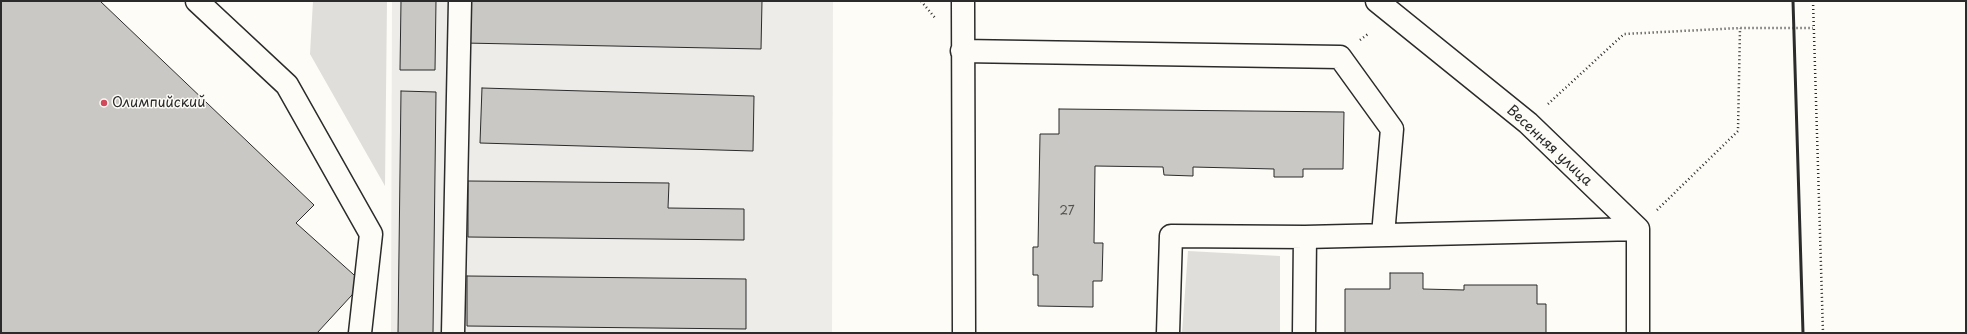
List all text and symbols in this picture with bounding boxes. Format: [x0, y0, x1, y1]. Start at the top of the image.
place label: Олимпийский [112, 95, 206, 111]
marker: Олимпийский [99, 98, 109, 108]
street label: Весенняя улица [1503, 102, 1595, 190]
house number: 27 [1060, 205, 1074, 219]

